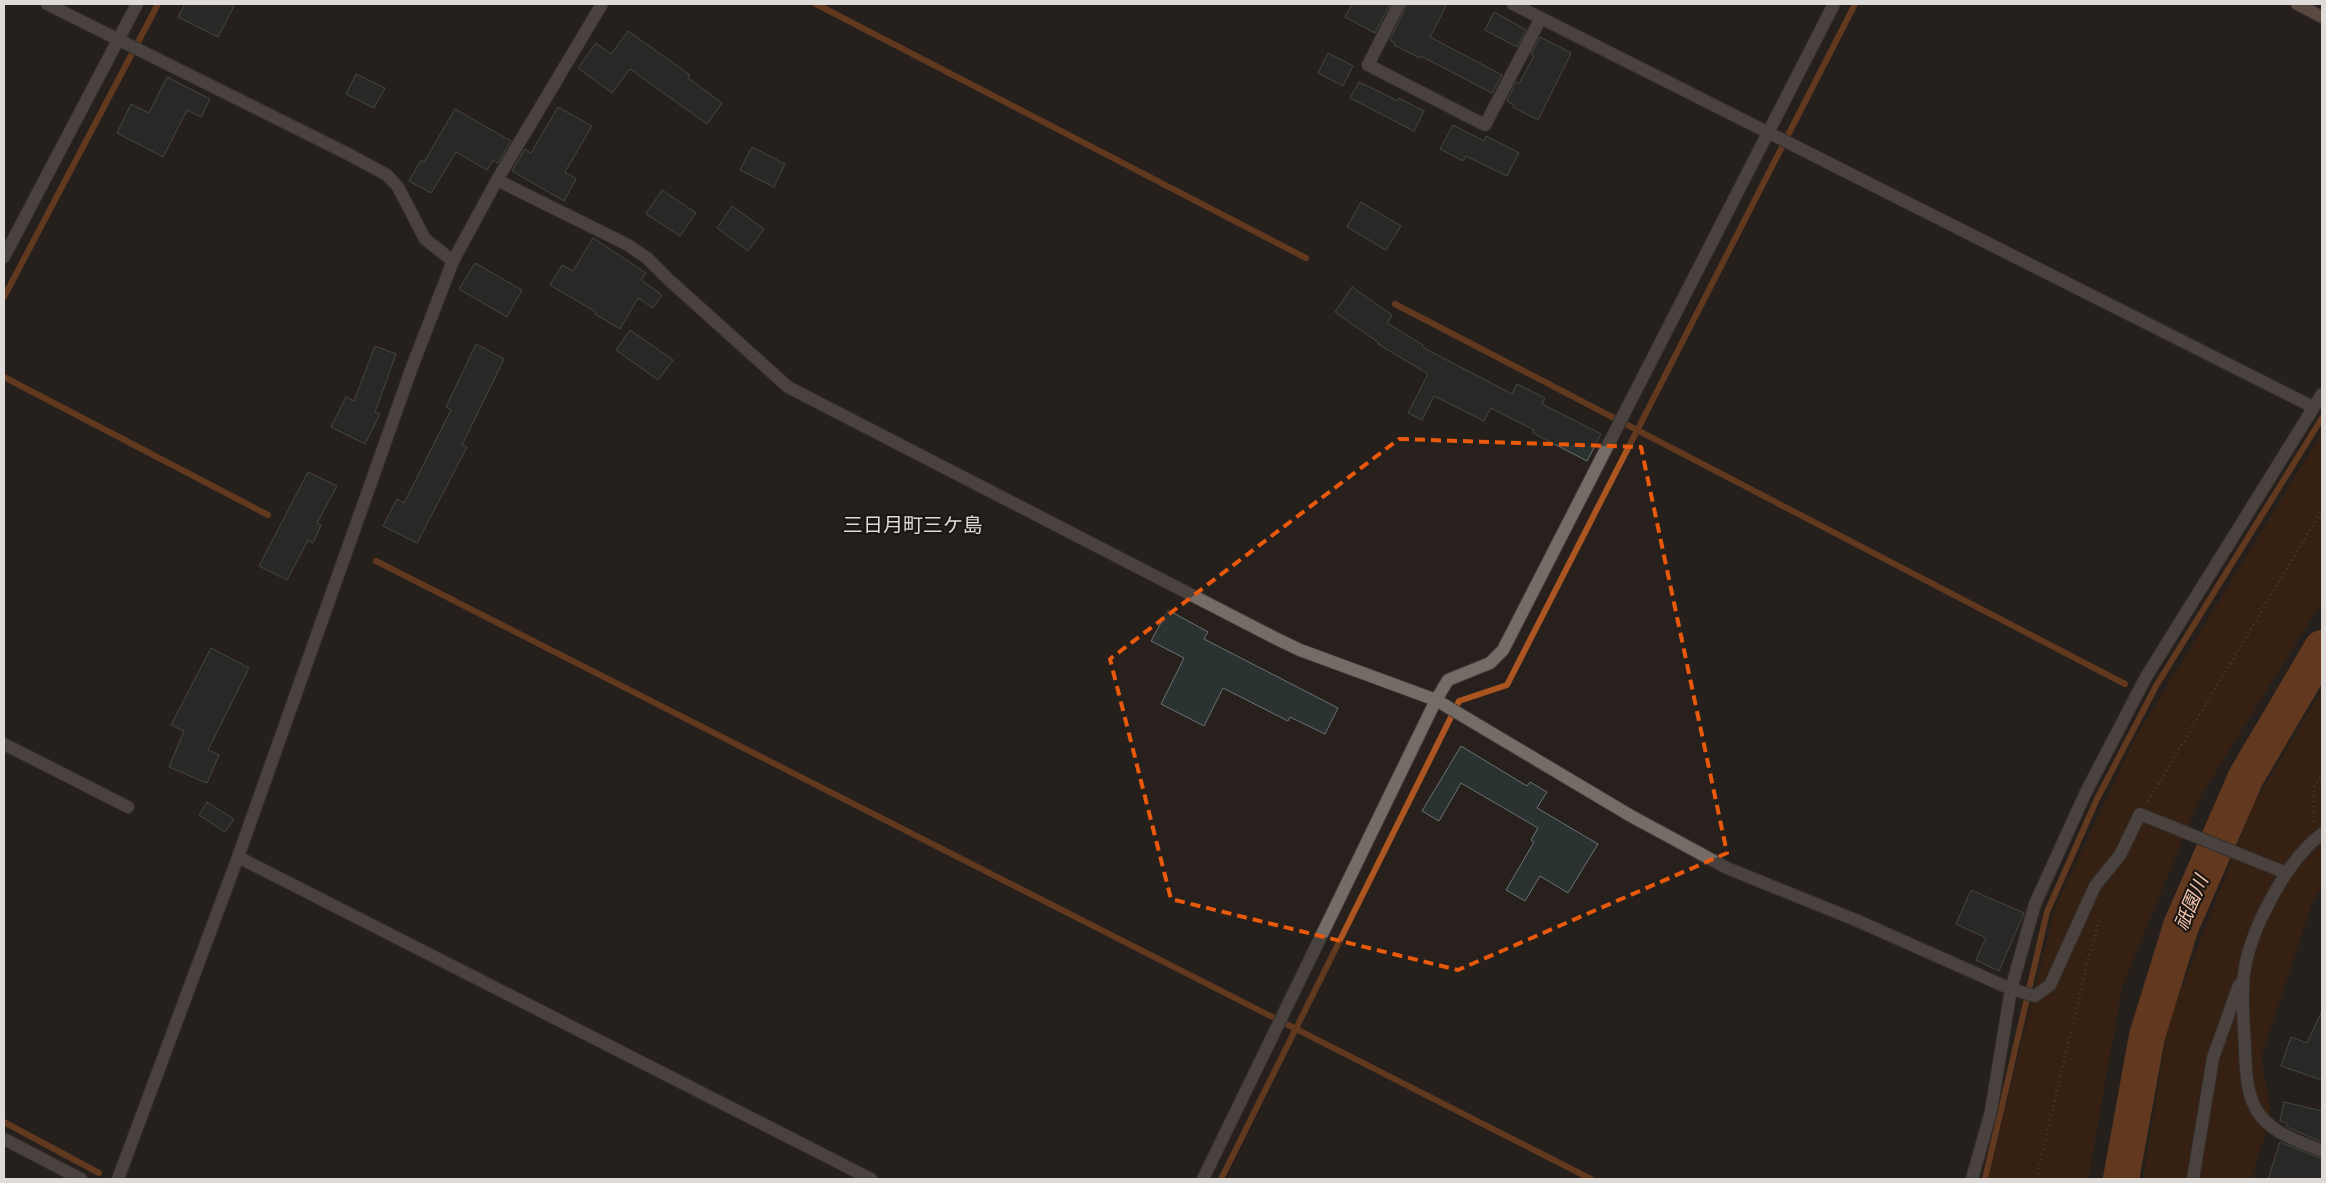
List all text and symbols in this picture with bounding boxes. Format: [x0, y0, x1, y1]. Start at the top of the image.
district label: 三日月町三ケ島 [843, 515, 983, 536]
water label: 祇園川 [2171, 871, 2213, 933]

